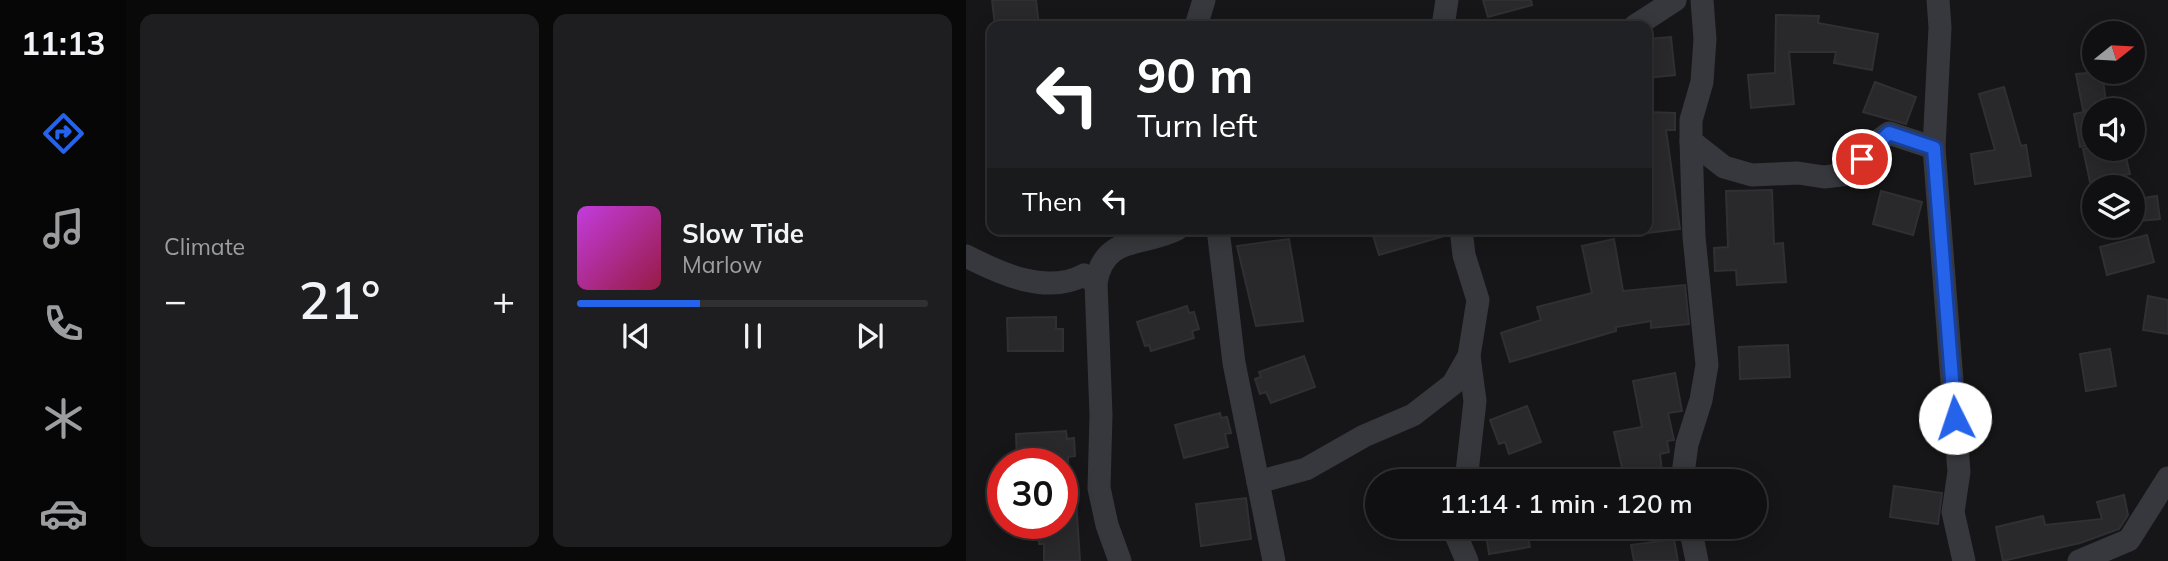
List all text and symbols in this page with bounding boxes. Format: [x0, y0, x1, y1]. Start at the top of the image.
north arrow [2082, 21, 2146, 84]
map controls [2082, 21, 2145, 238]
text: 11:13 [21, 23, 105, 63]
text: 90 m [1137, 44, 1253, 105]
icon: left [1022, 49, 1113, 140]
button: sound [2082, 98, 2145, 161]
text: Turn left [1137, 105, 1257, 145]
icon: directions [39, 109, 88, 158]
pin [1832, 129, 1892, 189]
icon: arrive [1843, 140, 1881, 178]
button: layers [2082, 175, 2145, 238]
icon: left [1096, 182, 1134, 220]
text: Then [1022, 185, 1082, 218]
icon: music [39, 204, 88, 253]
text: Slow Tide [682, 217, 804, 250]
text: Climate [164, 232, 245, 261]
text: Marlow [682, 250, 762, 279]
text: 21° [299, 267, 380, 332]
text: − [164, 276, 187, 324]
text: + [492, 276, 515, 324]
icon: phone [39, 299, 88, 348]
icon: previous [617, 317, 655, 355]
icon: pause [734, 317, 772, 355]
icon: next [851, 317, 889, 355]
position arrow [1918, 381, 1992, 455]
icon: climate [39, 394, 88, 443]
speed limit sign: 30 [987, 448, 1078, 539]
text: 11:14 · 1 min · 120 m [1439, 487, 1693, 520]
icon: car [39, 489, 88, 538]

